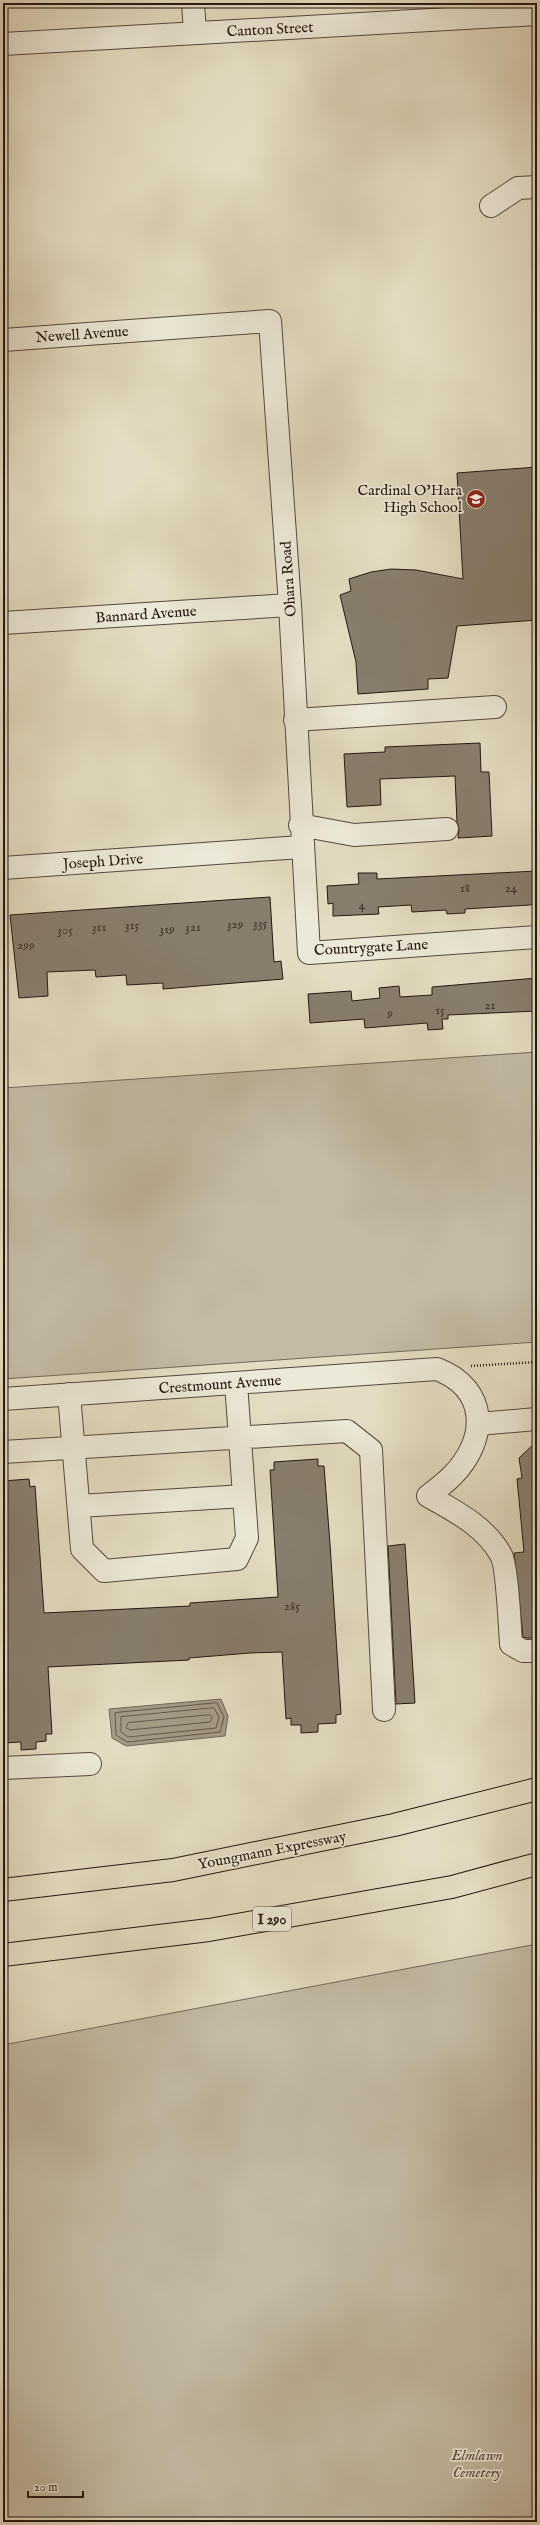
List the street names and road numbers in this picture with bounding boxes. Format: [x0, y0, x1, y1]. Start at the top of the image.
street label: Canton Street [226, 18, 314, 41]
street label: Newell Avenue [35, 322, 129, 347]
street label: Ohara Road [276, 539, 301, 618]
street label: Bannard Avenue [95, 601, 197, 628]
street label: Joseph Drive [60, 849, 144, 874]
street label: Countrygate Lane [314, 935, 429, 960]
street label: Crestmount Avenue [158, 1371, 282, 1398]
street label: Youngmann Expressway [196, 1827, 349, 1874]
road number: I 290 [253, 1907, 291, 1931]

